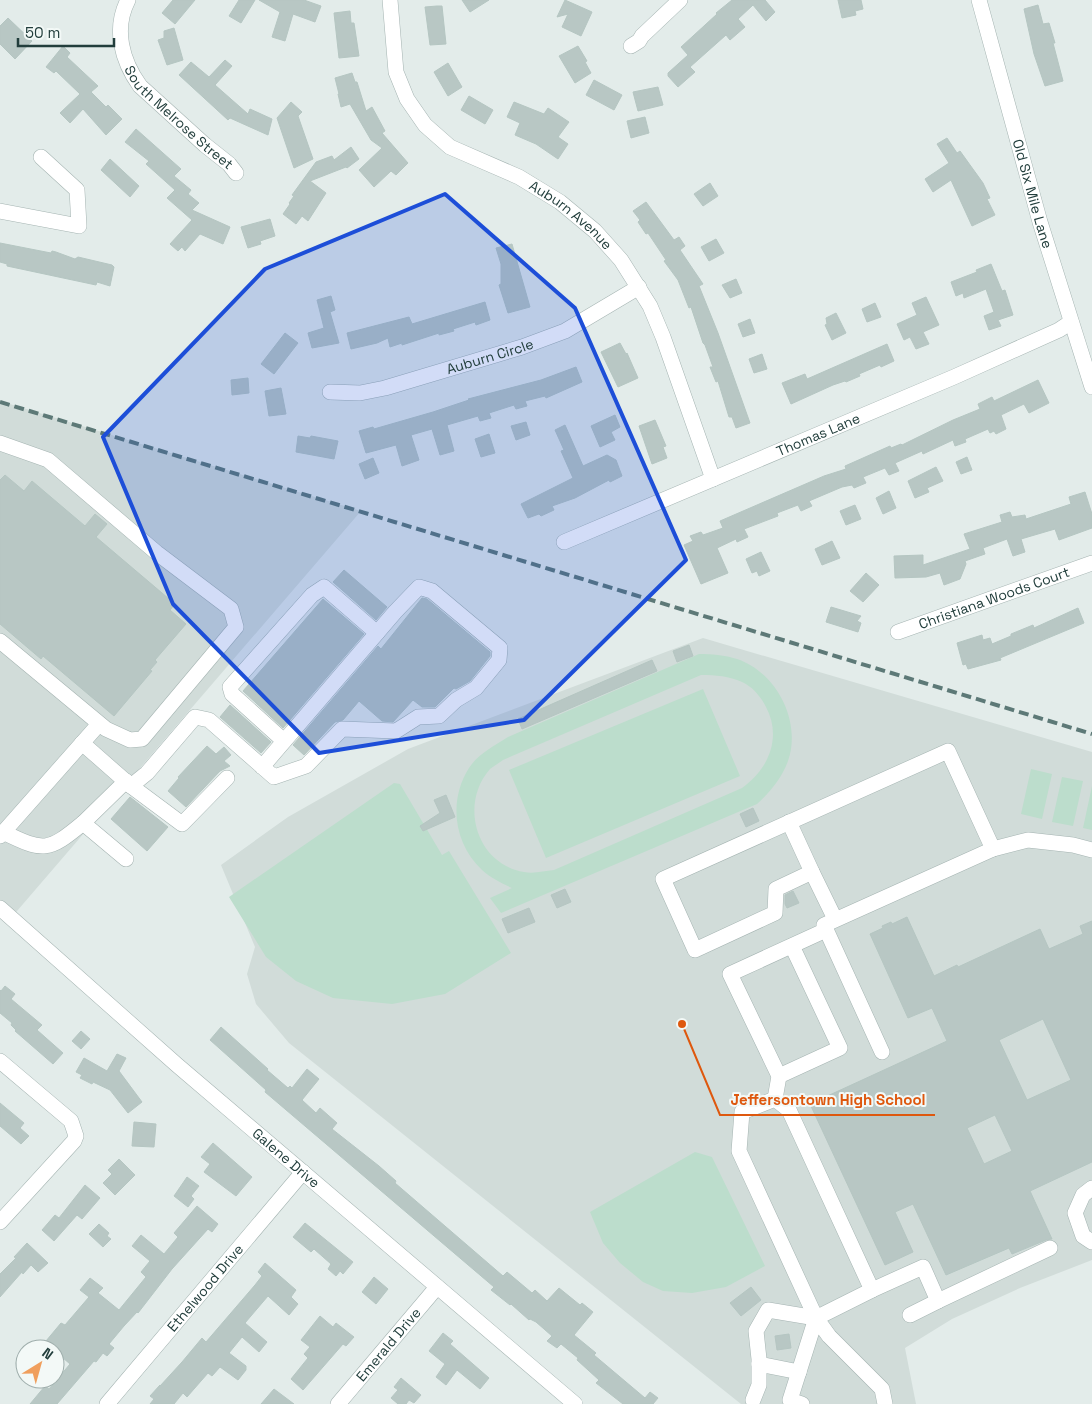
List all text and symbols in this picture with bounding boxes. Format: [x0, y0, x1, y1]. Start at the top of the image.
scale bar [18, 15, 114, 47]
text: 50 m [25, 23, 60, 42]
street label: South Melrose Street [121, 63, 237, 173]
street label: Old Six Mile Lane [1009, 137, 1057, 251]
street label: Auburn Avenue [526, 176, 616, 253]
street label: Auburn Circle [444, 335, 536, 378]
street label: Thomas Lane [774, 409, 863, 460]
street label: Christiana Woods Court [916, 563, 1072, 633]
callout: Jeffersontown High School [720, 1085, 935, 1115]
text: Jeffersontown High School [730, 1090, 926, 1109]
street label: Galene Drive [249, 1124, 324, 1192]
street label: Ethelwood Drive [163, 1240, 247, 1335]
street label: Emerald Drive [352, 1304, 425, 1385]
north arrow [15, 1339, 65, 1389]
text: N [39, 1344, 57, 1364]

